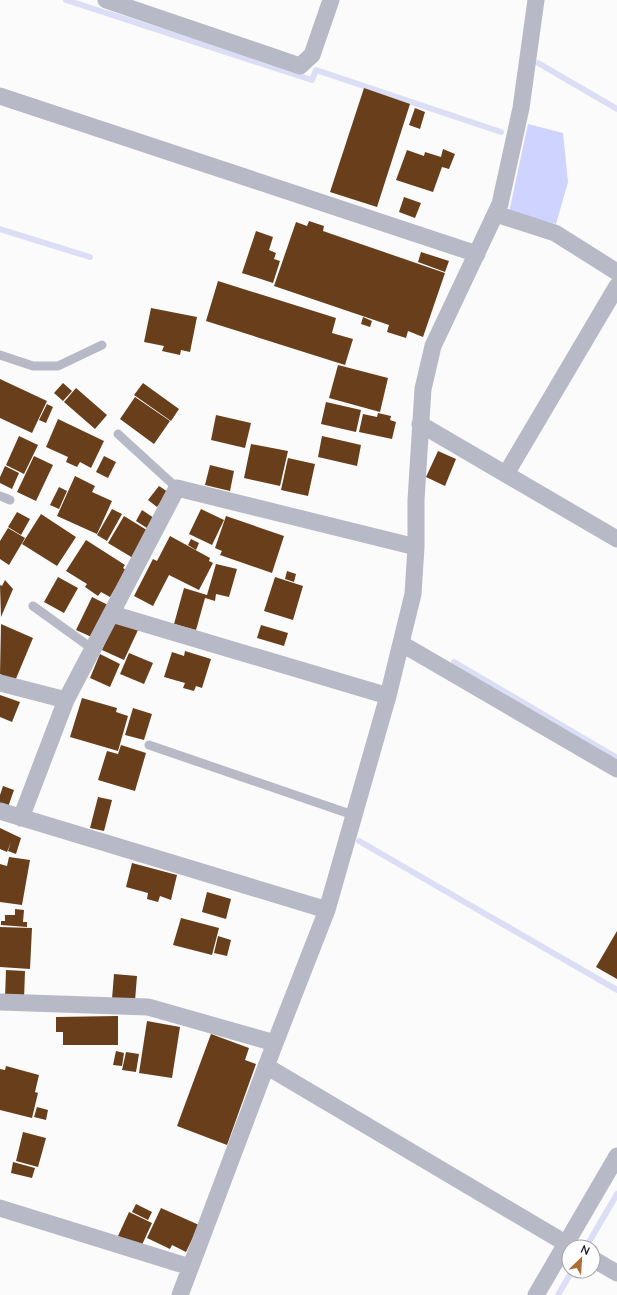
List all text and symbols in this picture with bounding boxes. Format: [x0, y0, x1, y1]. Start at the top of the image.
north arrow [561, 1239, 601, 1279]
text: N [579, 1242, 592, 1257]

